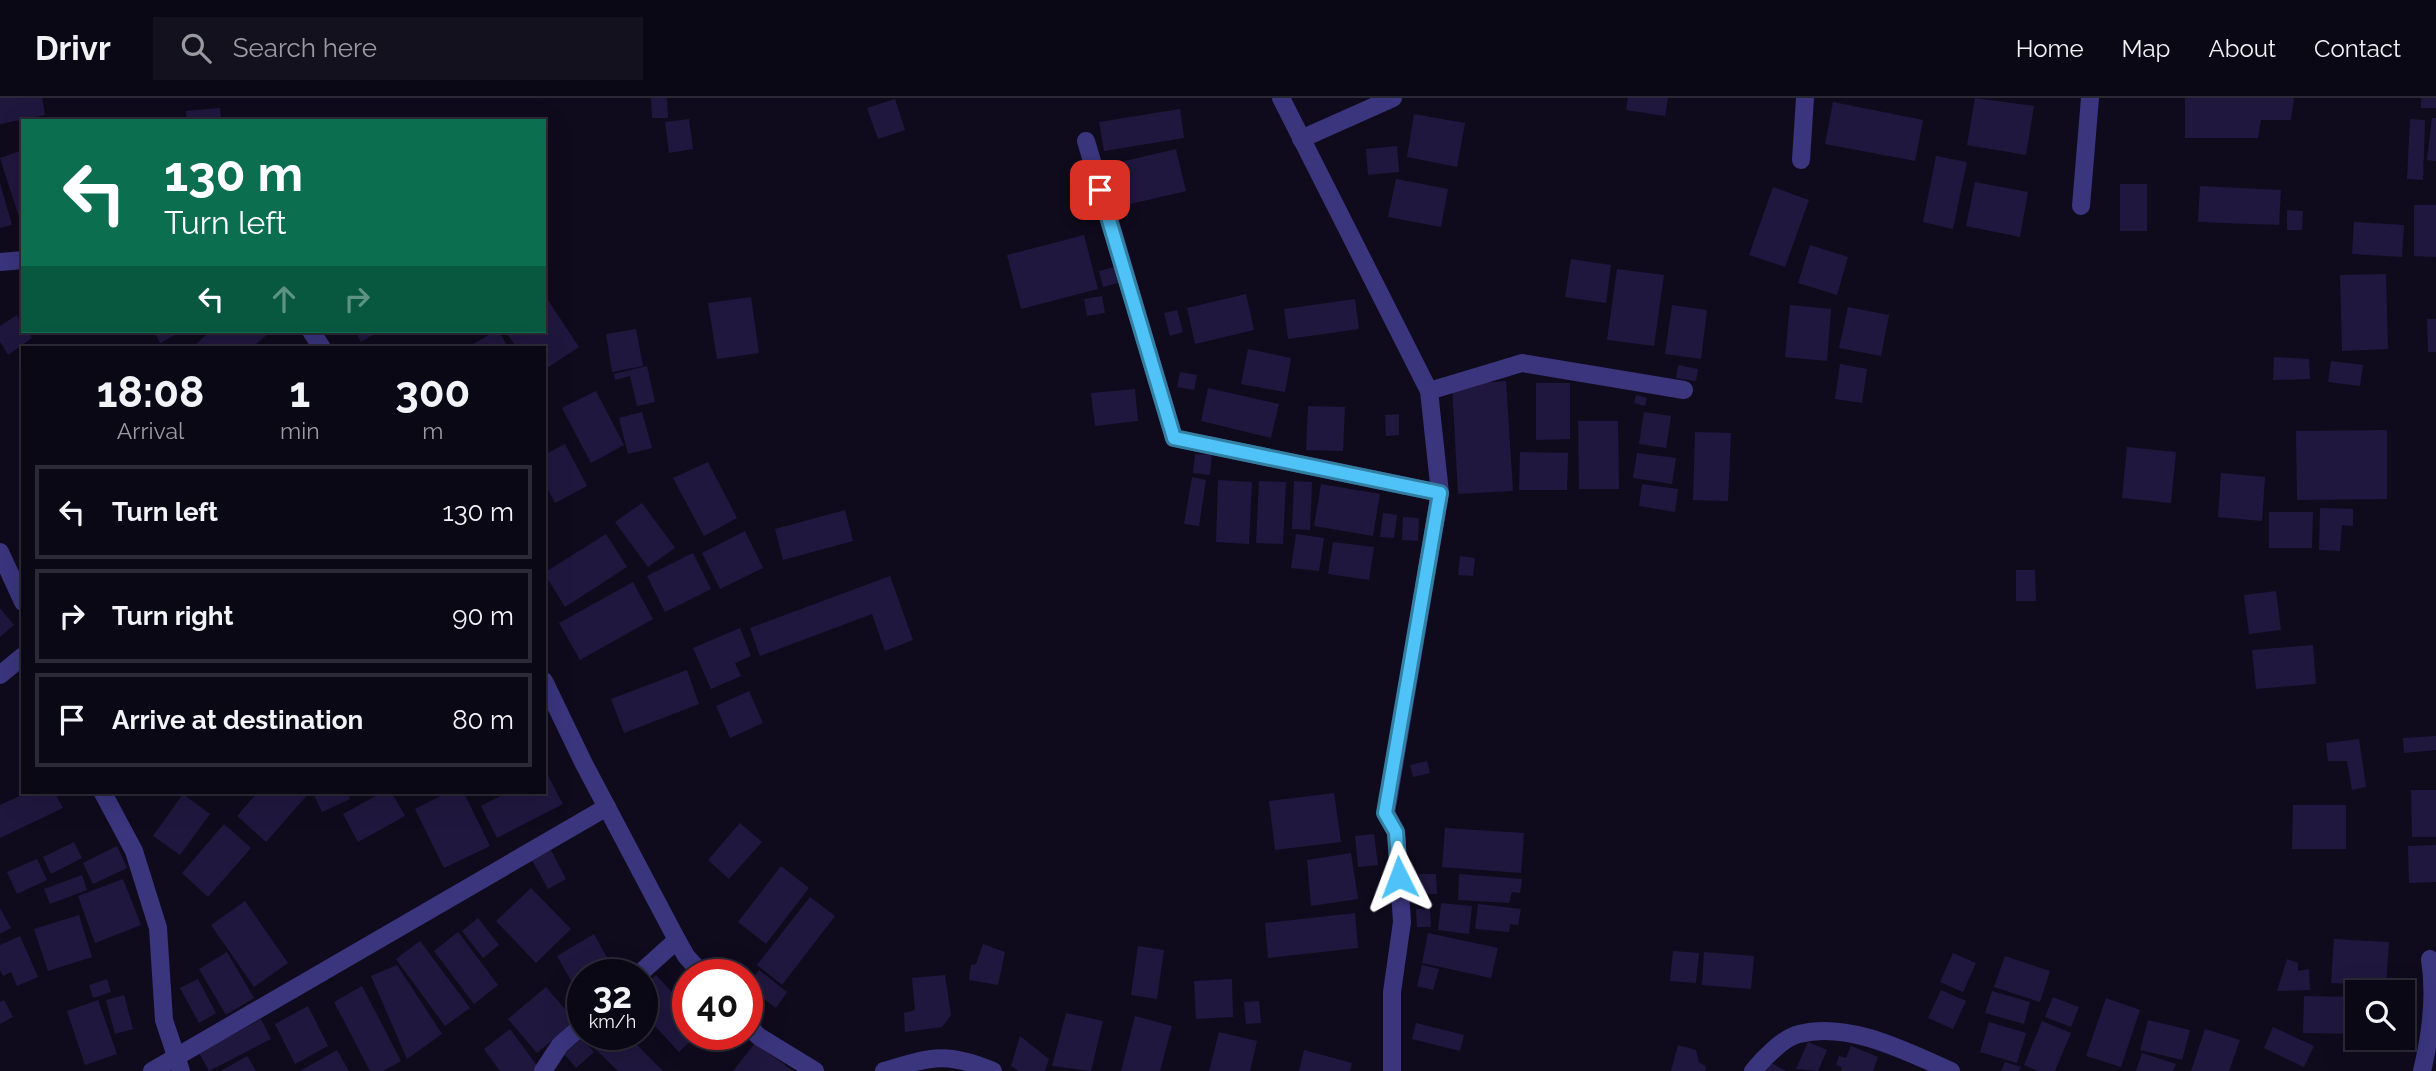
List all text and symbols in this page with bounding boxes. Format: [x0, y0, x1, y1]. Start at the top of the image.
search box [153, 17, 643, 80]
text: Drivr [35, 29, 111, 68]
icon: search [177, 29, 215, 67]
text: Search here [233, 33, 377, 63]
text: Home [2016, 34, 2084, 63]
text: Map [2122, 34, 2170, 63]
text: About [2208, 34, 2276, 63]
text: Contact [2314, 34, 2401, 63]
text: 130 m [164, 145, 303, 202]
icon: left [49, 147, 140, 238]
pin [1070, 160, 1130, 220]
icon: arrive [1081, 171, 1119, 209]
text: Turn left [164, 204, 286, 241]
icon: left [192, 280, 230, 318]
icon: ahead [265, 280, 303, 318]
icon: right [338, 280, 376, 318]
text: 18:08 [97, 368, 204, 417]
text: 1 [289, 368, 310, 417]
text: 300 [395, 368, 470, 417]
text: Arrival [117, 417, 184, 444]
text: min [280, 417, 320, 444]
text: m [422, 417, 443, 444]
icon: left [53, 493, 91, 531]
text: Turn left [112, 497, 218, 527]
text: 130 m [443, 497, 514, 527]
icon: right [53, 597, 91, 635]
text: Turn right [112, 601, 233, 631]
text: 90 m [452, 601, 514, 631]
icon: arrive [53, 701, 91, 739]
text: Arrive at destination [112, 705, 363, 735]
text: 80 m [452, 705, 514, 735]
position arrow [1362, 840, 1436, 914]
speed limit sign: 40 [672, 959, 763, 1050]
text: 32 [593, 975, 632, 1016]
map controls [2345, 980, 2415, 1050]
button: search [2345, 980, 2415, 1050]
text: km/h [589, 1011, 636, 1032]

